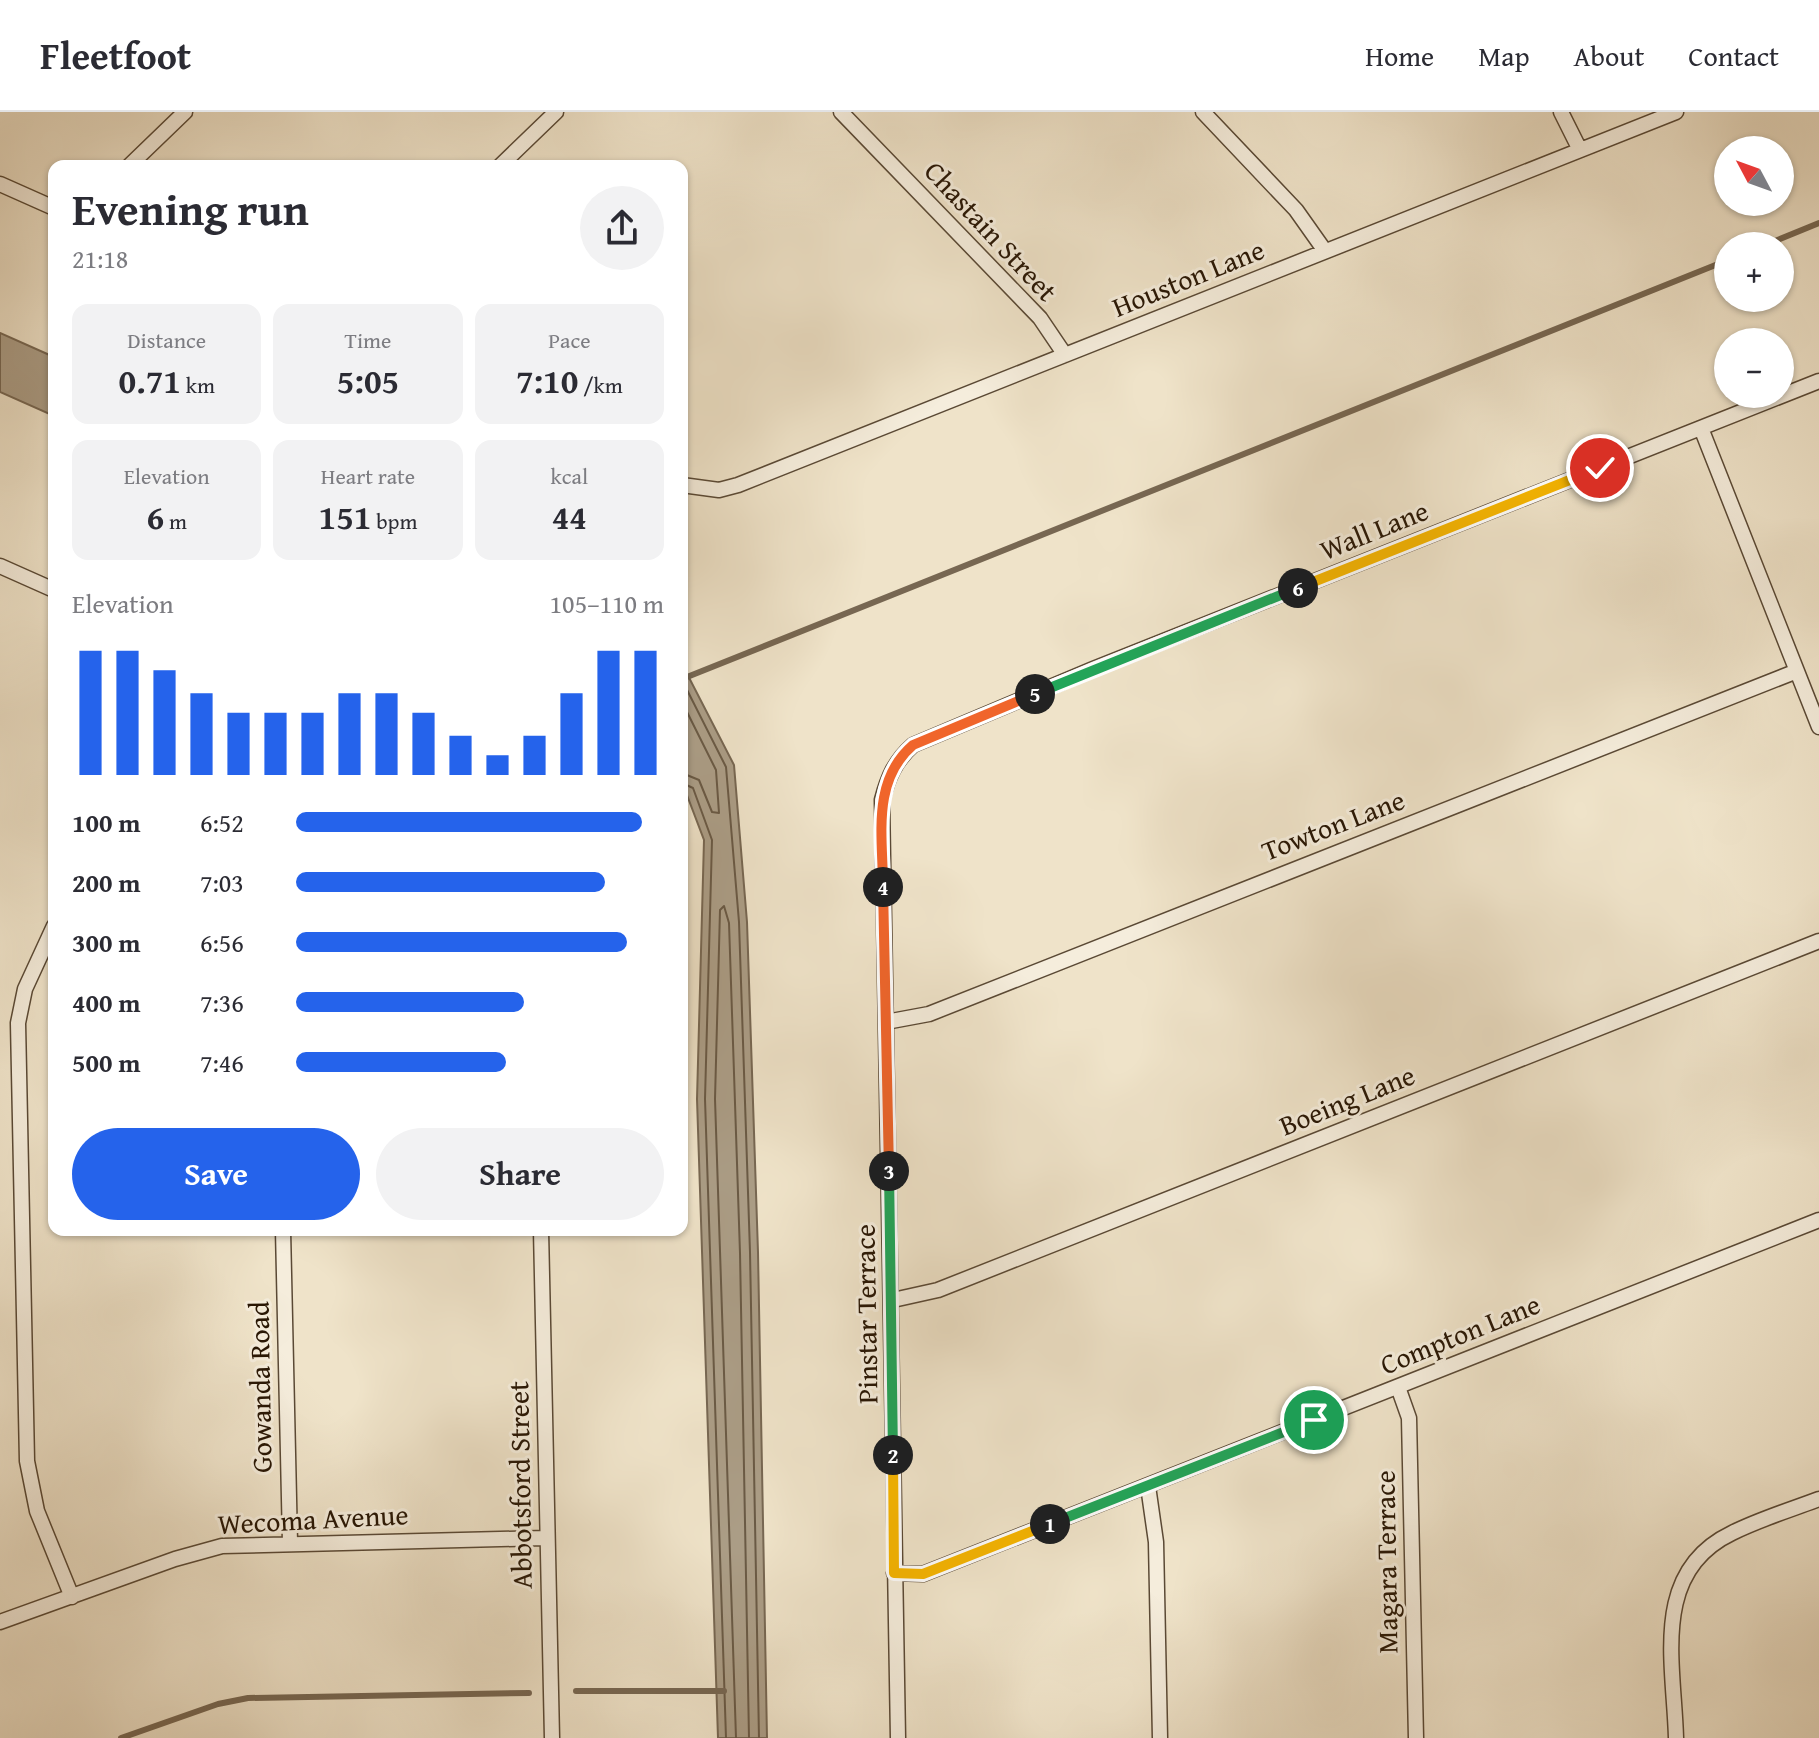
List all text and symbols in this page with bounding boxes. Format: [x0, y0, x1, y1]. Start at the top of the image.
text: Fleetfoot [40, 27, 191, 83]
text: Home [1365, 35, 1434, 76]
text: Map [1478, 35, 1530, 76]
text: About [1574, 35, 1644, 76]
text: Contact [1688, 35, 1779, 76]
north arrow [1714, 136, 1794, 216]
map controls [1714, 136, 1794, 408]
street label: Chastain Street [915, 151, 1067, 310]
text: Evening run [72, 177, 309, 241]
button: share [580, 186, 664, 270]
street label: Houston Lane [1106, 228, 1270, 327]
button: + [1714, 232, 1794, 312]
text: 21:18 [72, 239, 128, 278]
text: Distance [127, 324, 206, 356]
text: Time [345, 324, 391, 356]
text: Pace [548, 324, 590, 356]
button: − [1714, 328, 1794, 408]
text: 0.71 [118, 356, 181, 405]
text: 5:05 [337, 356, 399, 405]
text: 7:10 [516, 356, 578, 405]
text: km [181, 369, 215, 401]
text: /km [578, 369, 623, 401]
pin [1566, 434, 1634, 502]
icon: check [1578, 446, 1622, 490]
text: Elevation [124, 460, 210, 492]
text: Heart rate [321, 460, 415, 492]
text: kcal [551, 460, 588, 492]
street label: Wall Lane [1313, 489, 1434, 570]
text: 6 [146, 492, 164, 541]
text: 151 [319, 492, 371, 541]
text: 44 [552, 492, 587, 541]
text: m [164, 505, 187, 537]
text: bpm [371, 505, 417, 537]
pin: 6 [1278, 568, 1318, 608]
text: 6 [1292, 572, 1304, 604]
text: Elevation [72, 584, 174, 623]
text: 105–110 m [550, 584, 664, 623]
pin: 5 [1015, 674, 1055, 714]
text: 5 [1029, 678, 1041, 710]
street label: Towton Lane [1255, 778, 1410, 871]
text: 100 m [72, 803, 140, 842]
text: 6:52 [200, 803, 244, 842]
text: 200 m [72, 863, 140, 902]
text: 7:03 [200, 863, 244, 902]
pin: 4 [863, 867, 903, 907]
text: 4 [877, 871, 889, 903]
text: 300 m [72, 923, 140, 962]
text: 6:56 [200, 923, 244, 962]
text: 400 m [72, 983, 140, 1022]
text: 7:36 [200, 983, 244, 1022]
text: 500 m [72, 1043, 140, 1082]
text: 7:46 [200, 1043, 244, 1082]
street label: Boeing Lane [1273, 1054, 1421, 1145]
button: Save [72, 1128, 360, 1220]
button: Share [376, 1128, 664, 1220]
pin: 3 [869, 1151, 909, 1191]
text: 3 [883, 1155, 895, 1187]
street label: Pinstar Terrace [843, 1224, 888, 1404]
street label: Compton Lane [1374, 1283, 1546, 1384]
street label: Gowanda Road [238, 1301, 281, 1473]
street label: Abbotsford Street [497, 1381, 542, 1589]
pin [1280, 1386, 1348, 1454]
icon: arrive [1292, 1398, 1336, 1442]
pin: 2 [873, 1435, 913, 1475]
text: 2 [887, 1439, 899, 1471]
street label: Magara Terrace [1363, 1470, 1408, 1654]
street label: Wecoma Avenue [217, 1493, 409, 1544]
pin: 1 [1030, 1504, 1070, 1544]
text: 1 [1044, 1508, 1056, 1540]

